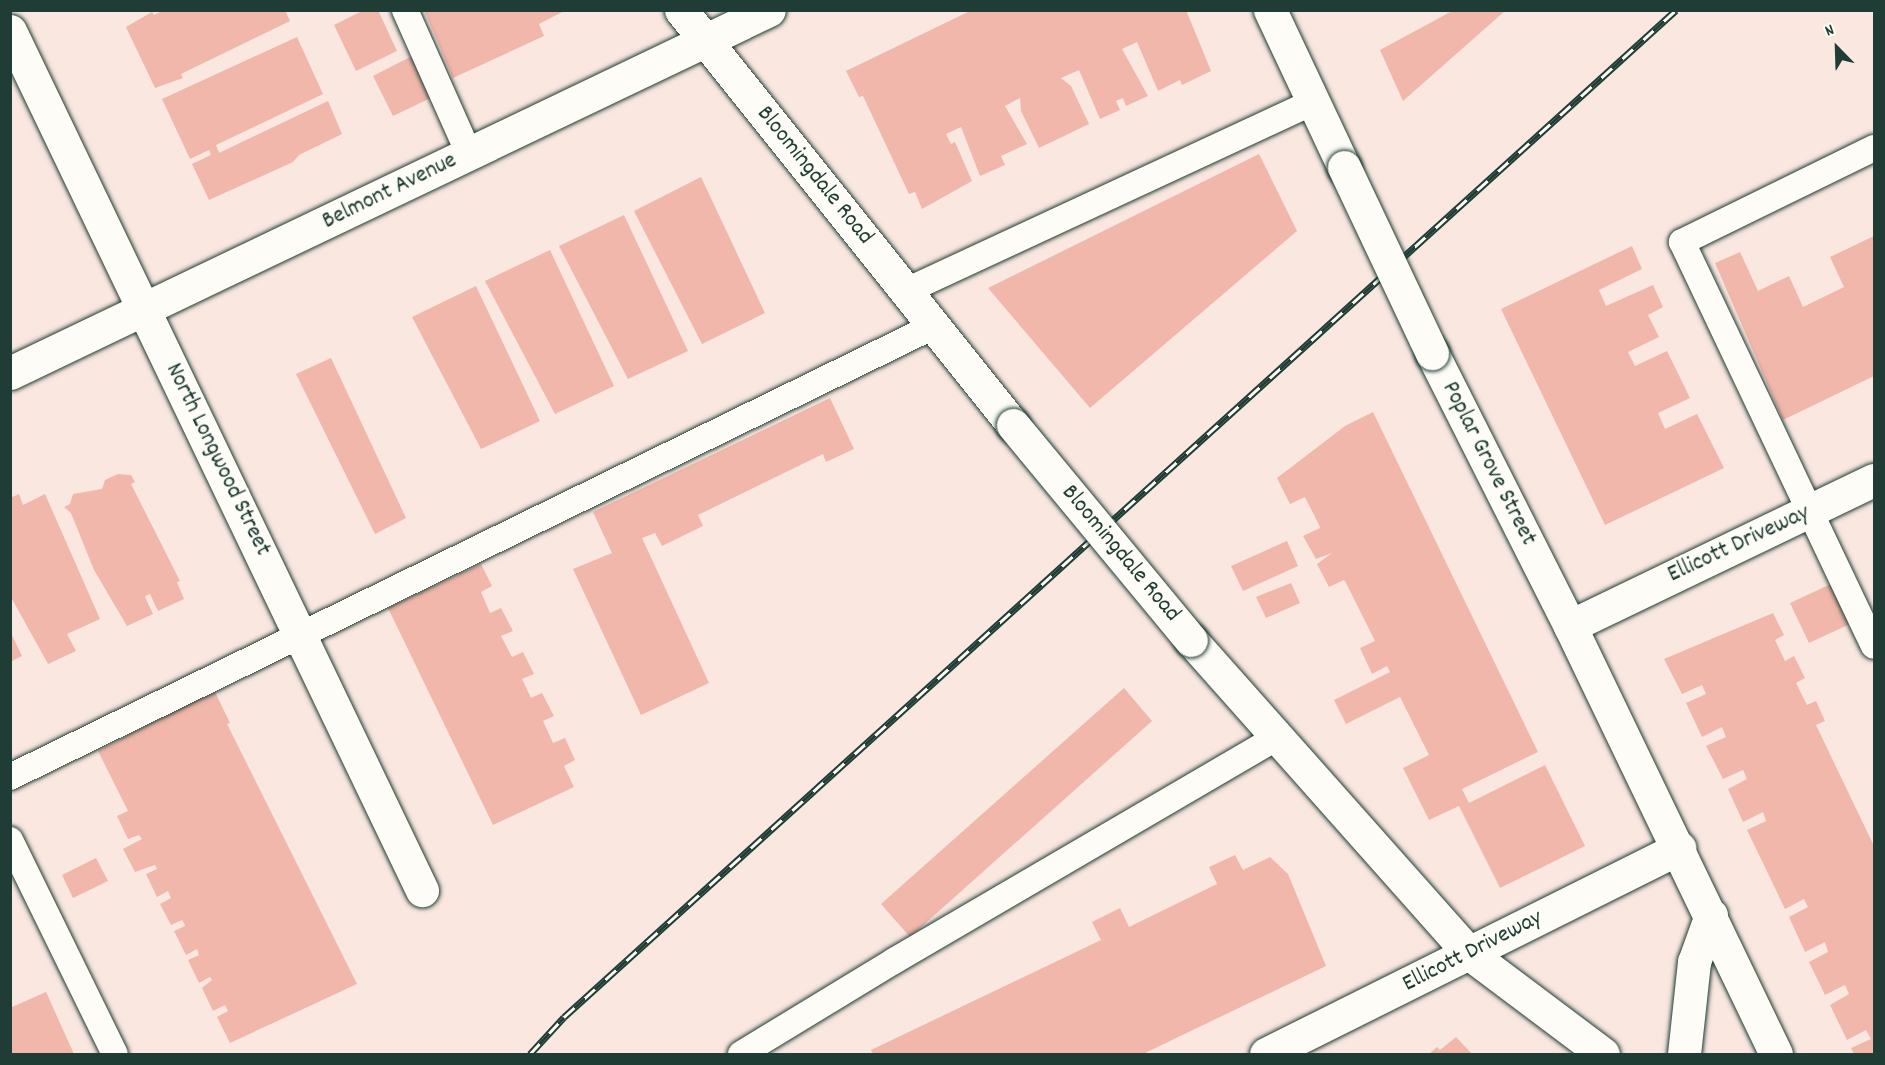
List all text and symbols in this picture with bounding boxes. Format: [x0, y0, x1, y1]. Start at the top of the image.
north arrow [1807, 18, 1867, 78]
text: N [1822, 19, 1838, 43]
street label: Bloomingdale Road [749, 101, 879, 251]
street label: Belmont Avenue [318, 147, 462, 237]
street label: North Longwood Street [158, 359, 276, 561]
street label: Poplar Grove Street [1434, 377, 1542, 551]
street label: Bloomingdale Road [1054, 480, 1186, 628]
street label: Ellicott Driveway [1664, 500, 1814, 590]
street label: Ellicott Driveway [1398, 904, 1548, 1000]

